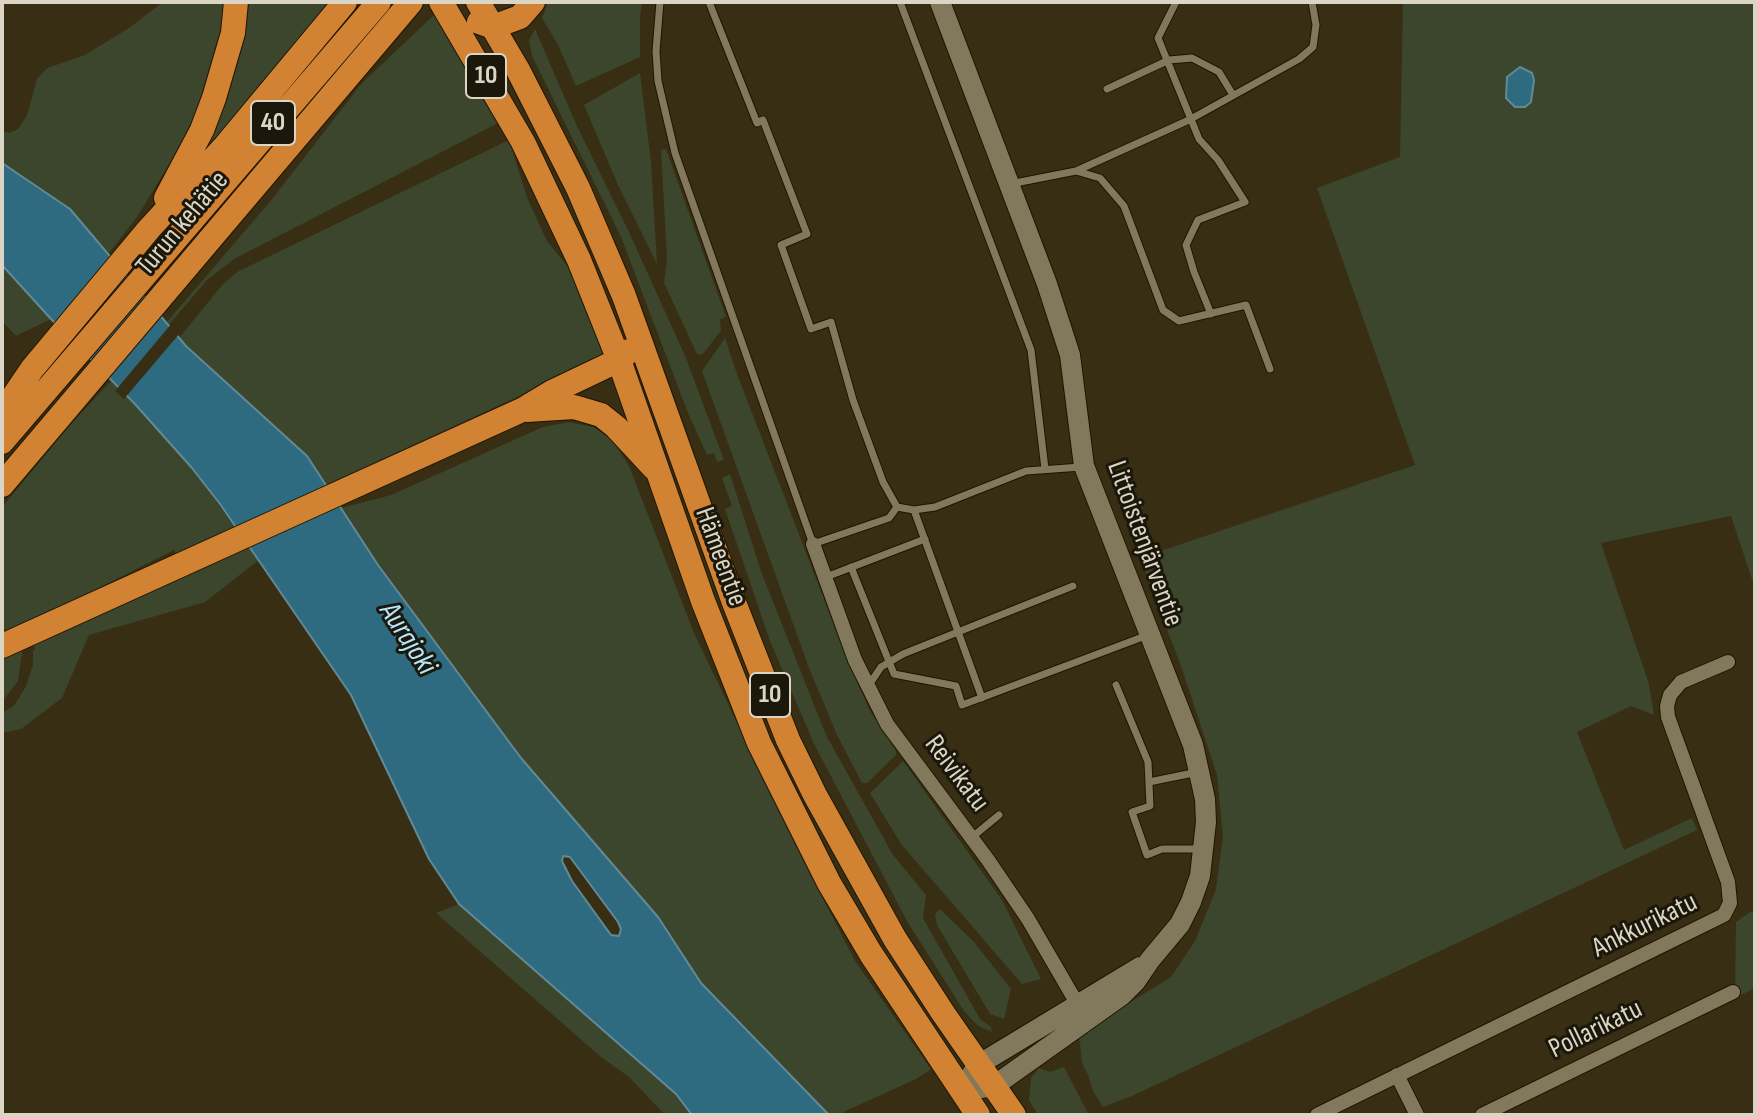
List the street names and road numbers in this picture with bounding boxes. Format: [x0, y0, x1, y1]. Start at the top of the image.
road number: 10 [466, 54, 506, 98]
road number: 40 [251, 101, 295, 145]
street label: Turun kehätie [129, 165, 237, 283]
street label: Littoistenjärventie [1098, 457, 1190, 631]
street label: Hämeentie [687, 503, 753, 611]
road number: 10 [750, 673, 790, 717]
street label: Reivikatu [916, 729, 996, 819]
street label: Ankkurikatu [1587, 886, 1703, 966]
street label: Pollarikatu [1544, 993, 1648, 1067]

